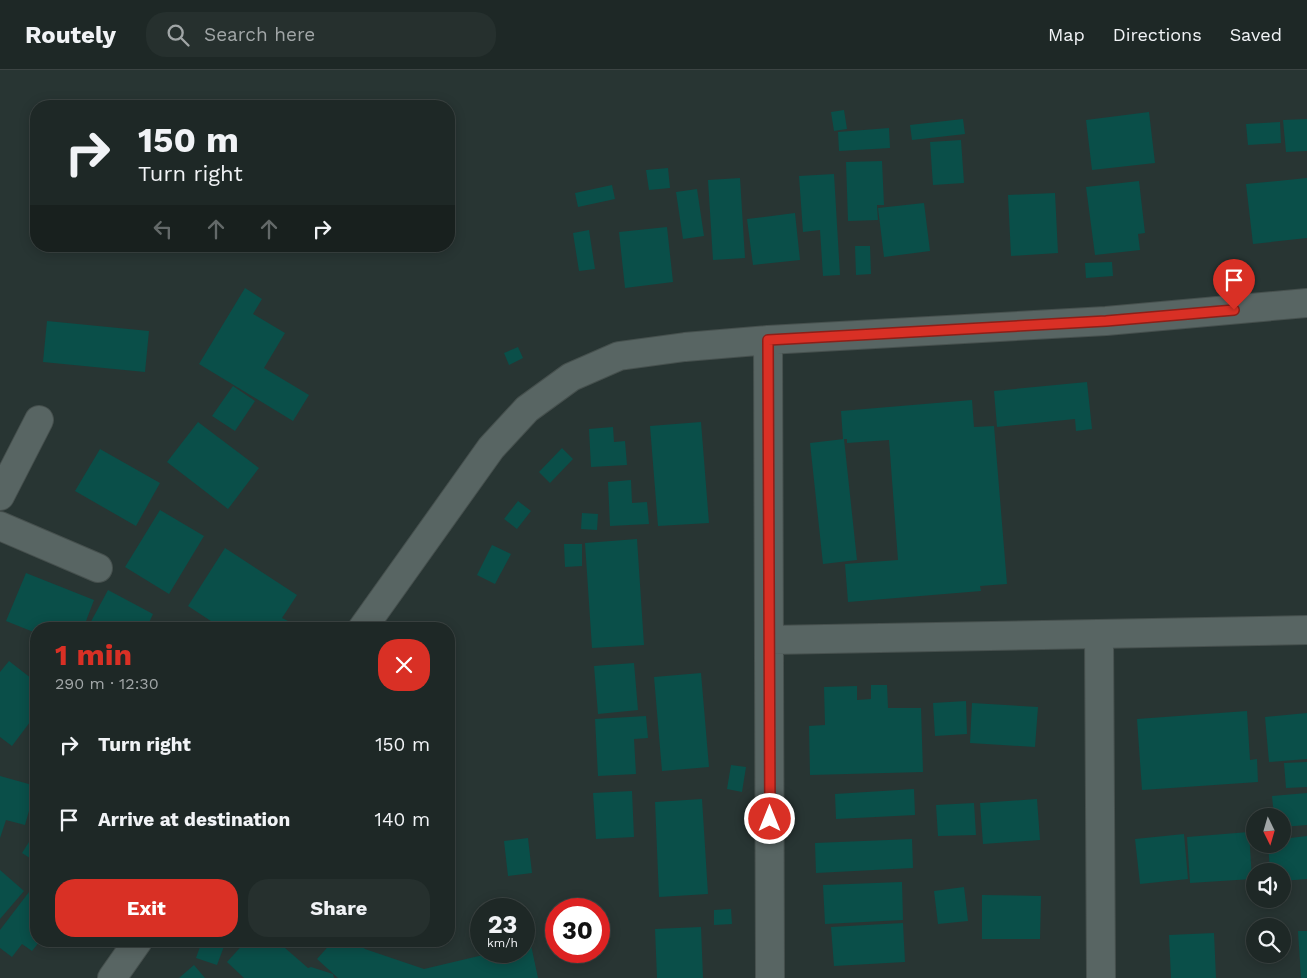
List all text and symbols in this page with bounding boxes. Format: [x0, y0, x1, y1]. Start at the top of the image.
search box [146, 12, 496, 57]
text: Routely [25, 21, 116, 49]
icon: search [164, 21, 192, 49]
text: Search here [204, 23, 315, 46]
text: Map [1048, 24, 1085, 45]
text: Directions [1113, 24, 1202, 45]
text: Saved [1230, 24, 1282, 45]
text: 150 m [138, 119, 239, 161]
icon: right [55, 120, 120, 185]
text: Turn right [138, 161, 243, 186]
icon: left [149, 215, 177, 243]
icon: ahead [202, 215, 230, 243]
icon: ahead [255, 215, 283, 243]
icon: right [308, 215, 336, 243]
pin [1213, 259, 1255, 310]
icon: arrive [1220, 266, 1248, 294]
text: 1 min [55, 637, 132, 672]
button: close [378, 639, 430, 691]
text: 290 m · 12:30 [55, 674, 159, 693]
icon: right [55, 731, 83, 759]
text: Turn right [98, 733, 191, 756]
text: 150 m [375, 733, 430, 756]
position arrow [743, 792, 795, 844]
icon: arrive [55, 806, 83, 834]
text: Arrive at destination [98, 808, 290, 831]
text: 140 m [375, 808, 430, 831]
north arrow [1246, 808, 1291, 852]
map controls [1246, 808, 1291, 963]
button: sound [1246, 863, 1291, 908]
button: Exit [55, 879, 238, 937]
button: Share [248, 879, 430, 937]
speed limit sign: 30 [545, 898, 610, 963]
text: 23 [488, 910, 517, 939]
button: search [1246, 918, 1291, 963]
text: km/h [487, 936, 518, 950]

